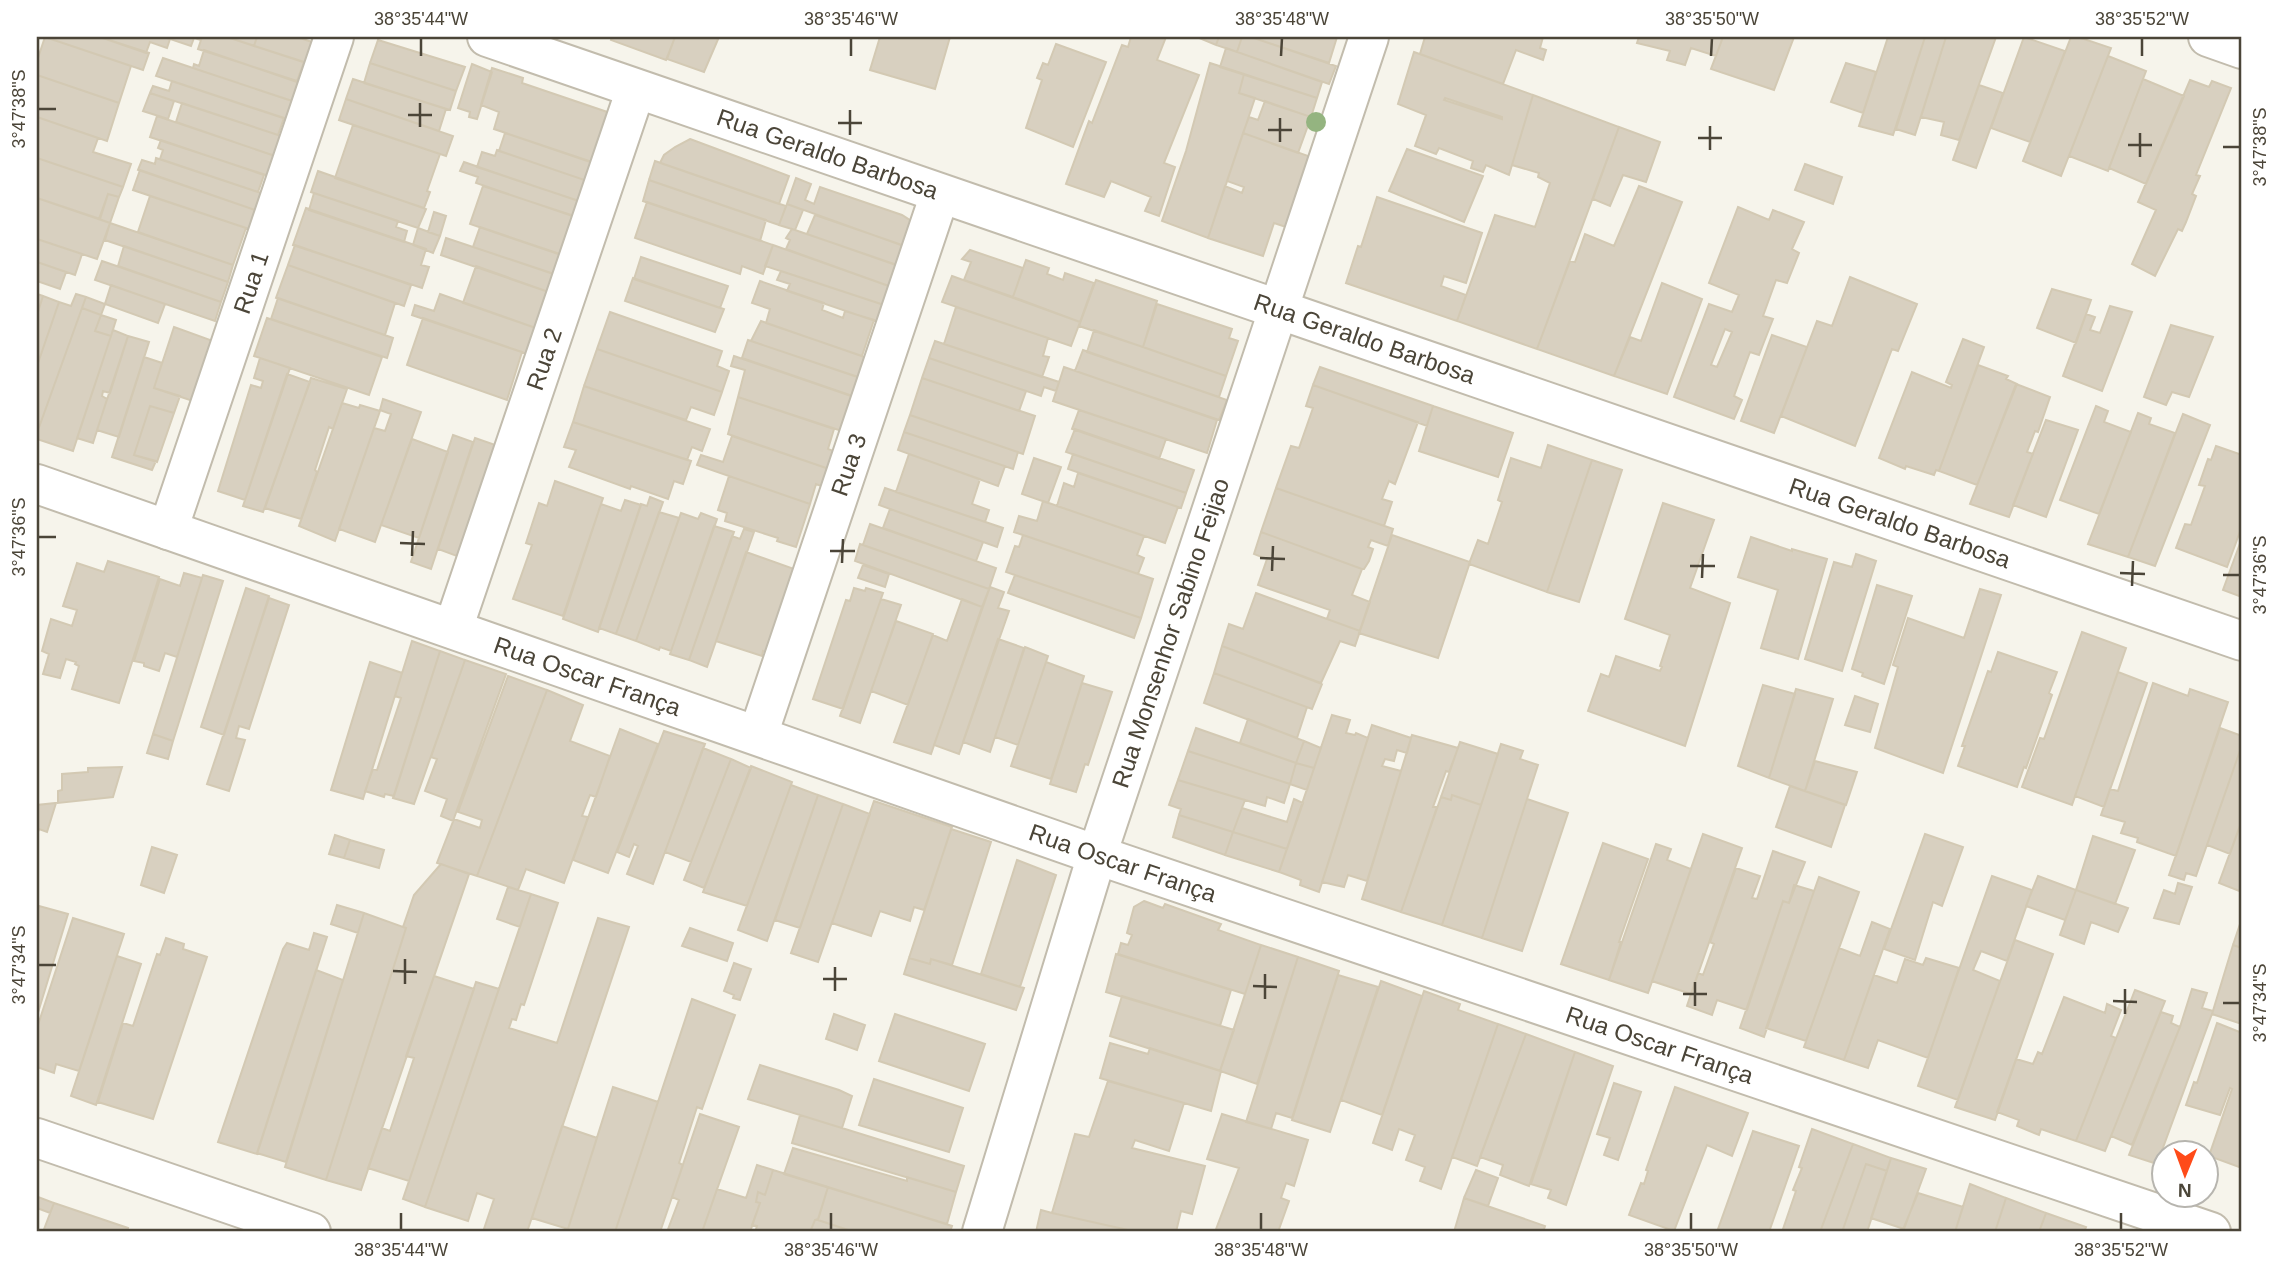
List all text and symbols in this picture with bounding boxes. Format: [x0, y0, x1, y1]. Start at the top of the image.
text: 38°35'44"W [374, 9, 468, 29]
text: 38°35'46"W [804, 9, 898, 29]
text: 38°35'48"W [1235, 9, 1329, 29]
text: 38°35'50"W [1665, 9, 1759, 29]
text: 38°35'52"W [2095, 9, 2189, 29]
text: 3°47'38"S [9, 69, 29, 149]
street label: Rua Geraldo Barbosa [713, 103, 942, 204]
text: 3°47'38"S [2250, 107, 2270, 187]
street label: Rua 1 [228, 248, 274, 317]
street label: Rua Geraldo Barbosa [1250, 288, 1479, 389]
street label: Rua 2 [521, 324, 567, 394]
street label: Rua 3 [825, 430, 871, 499]
street label: Rua Geraldo Barbosa [1786, 472, 2015, 573]
street label: Rua Monsenhor Sabino Feijao [1106, 475, 1234, 791]
text: 3°47'36"S [9, 497, 29, 577]
text: 3°47'36"S [2250, 535, 2270, 615]
street label: Rua Oscar França [490, 631, 685, 721]
street label: Rua Oscar França [1026, 818, 1221, 908]
text: 3°47'34"S [9, 925, 29, 1005]
text: 3°47'34"S [2250, 963, 2270, 1043]
street label: Rua Oscar França [1563, 1001, 1758, 1089]
north arrow [2150, 1140, 2220, 1210]
text: N [2178, 1180, 2192, 1201]
text: 38°35'44"W [354, 1240, 448, 1260]
text: 38°35'46"W [784, 1240, 878, 1260]
text: 38°35'48"W [1214, 1240, 1308, 1260]
text: 38°35'50"W [1644, 1240, 1738, 1260]
text: 38°35'52"W [2074, 1240, 2168, 1260]

